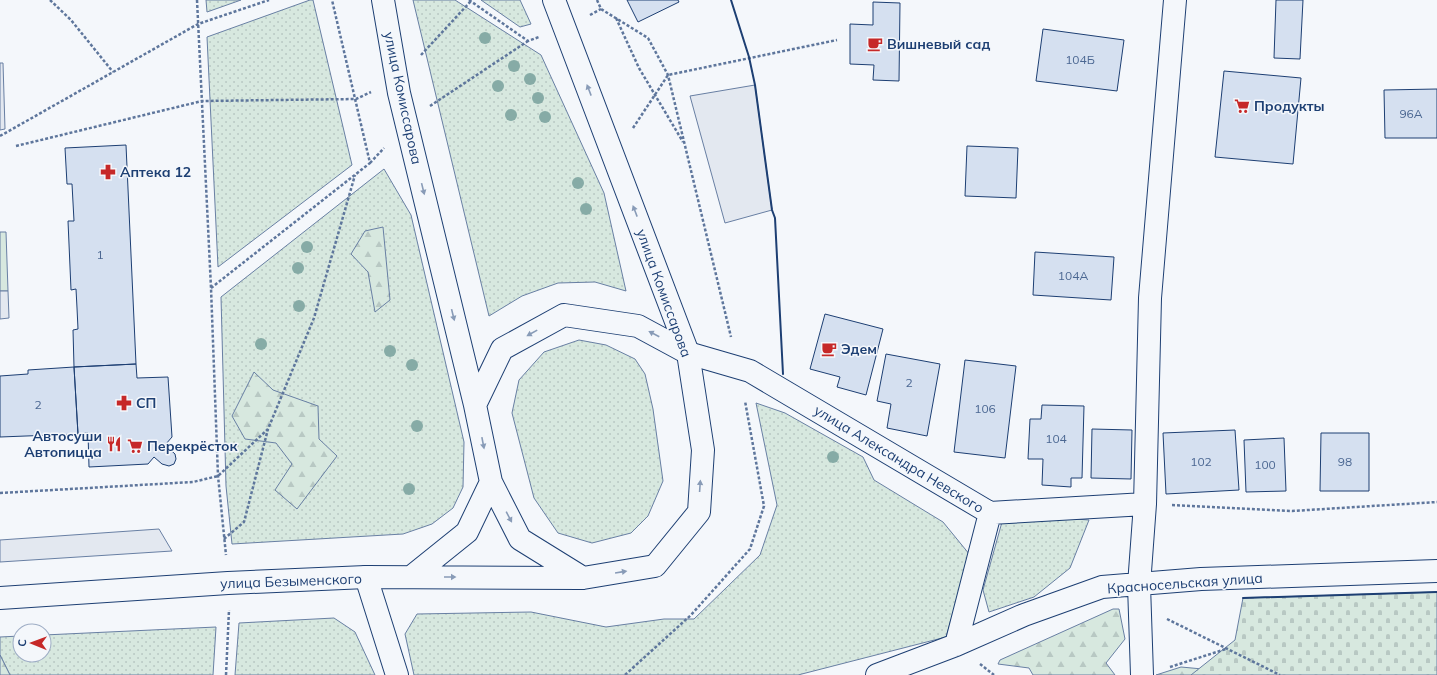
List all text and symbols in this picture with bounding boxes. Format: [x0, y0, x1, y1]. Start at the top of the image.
street label: улица Комиссарова [380, 30, 426, 166]
cafe icon: Вишневый сад [866, 35, 884, 53]
place label: Вишневый сад [887, 35, 990, 53]
house number: 104Б [1065, 52, 1095, 67]
one-way arrow [586, 83, 592, 95]
supermarket icon: Продукты [1233, 97, 1251, 115]
place label: Продукты [1254, 97, 1325, 115]
house number: 96А [1399, 106, 1423, 121]
pharmacy icon: Аптека 12 [99, 163, 117, 181]
place label: Аптека 12 [120, 163, 191, 181]
one-way arrow [420, 183, 426, 195]
one-way arrow [631, 205, 637, 217]
street label: улица Комиссарова [632, 226, 696, 360]
house number: 1 [96, 247, 104, 262]
house number: 104А [1058, 268, 1088, 283]
one-way arrow [451, 309, 457, 321]
one-way arrow [526, 329, 537, 336]
one-way arrow [648, 331, 660, 338]
cafe icon: Эдем [820, 340, 838, 358]
place label: Эдем [841, 340, 877, 358]
house number: 2 [905, 375, 913, 390]
pharmacy icon: СП [115, 394, 133, 412]
place label: СП [136, 394, 156, 412]
house number: 2 [34, 397, 42, 412]
street label: улица Александра Невского [811, 401, 987, 517]
house number: 106 [974, 401, 996, 416]
place label: Автосуши Автопицца [24, 427, 102, 461]
house number: 104 [1045, 431, 1067, 446]
restaurant icon: Автосуши Автопицца [105, 435, 123, 453]
supermarket icon: Перекрёсток [126, 437, 144, 455]
place label: Перекрёсток [147, 437, 239, 455]
one-way arrow [480, 437, 486, 449]
house number: 102 [1190, 454, 1212, 469]
house number: 98 [1338, 454, 1352, 469]
house number: 100 [1254, 457, 1276, 472]
one-way arrow [697, 480, 704, 492]
one-way arrow [506, 511, 512, 523]
one-way arrow [615, 569, 628, 575]
street label: Красносельская улица [1107, 569, 1263, 597]
street label: улица Безыменского [220, 570, 362, 592]
one-way arrow [444, 574, 457, 580]
north arrow [12, 623, 52, 663]
text: С [15, 638, 29, 647]

